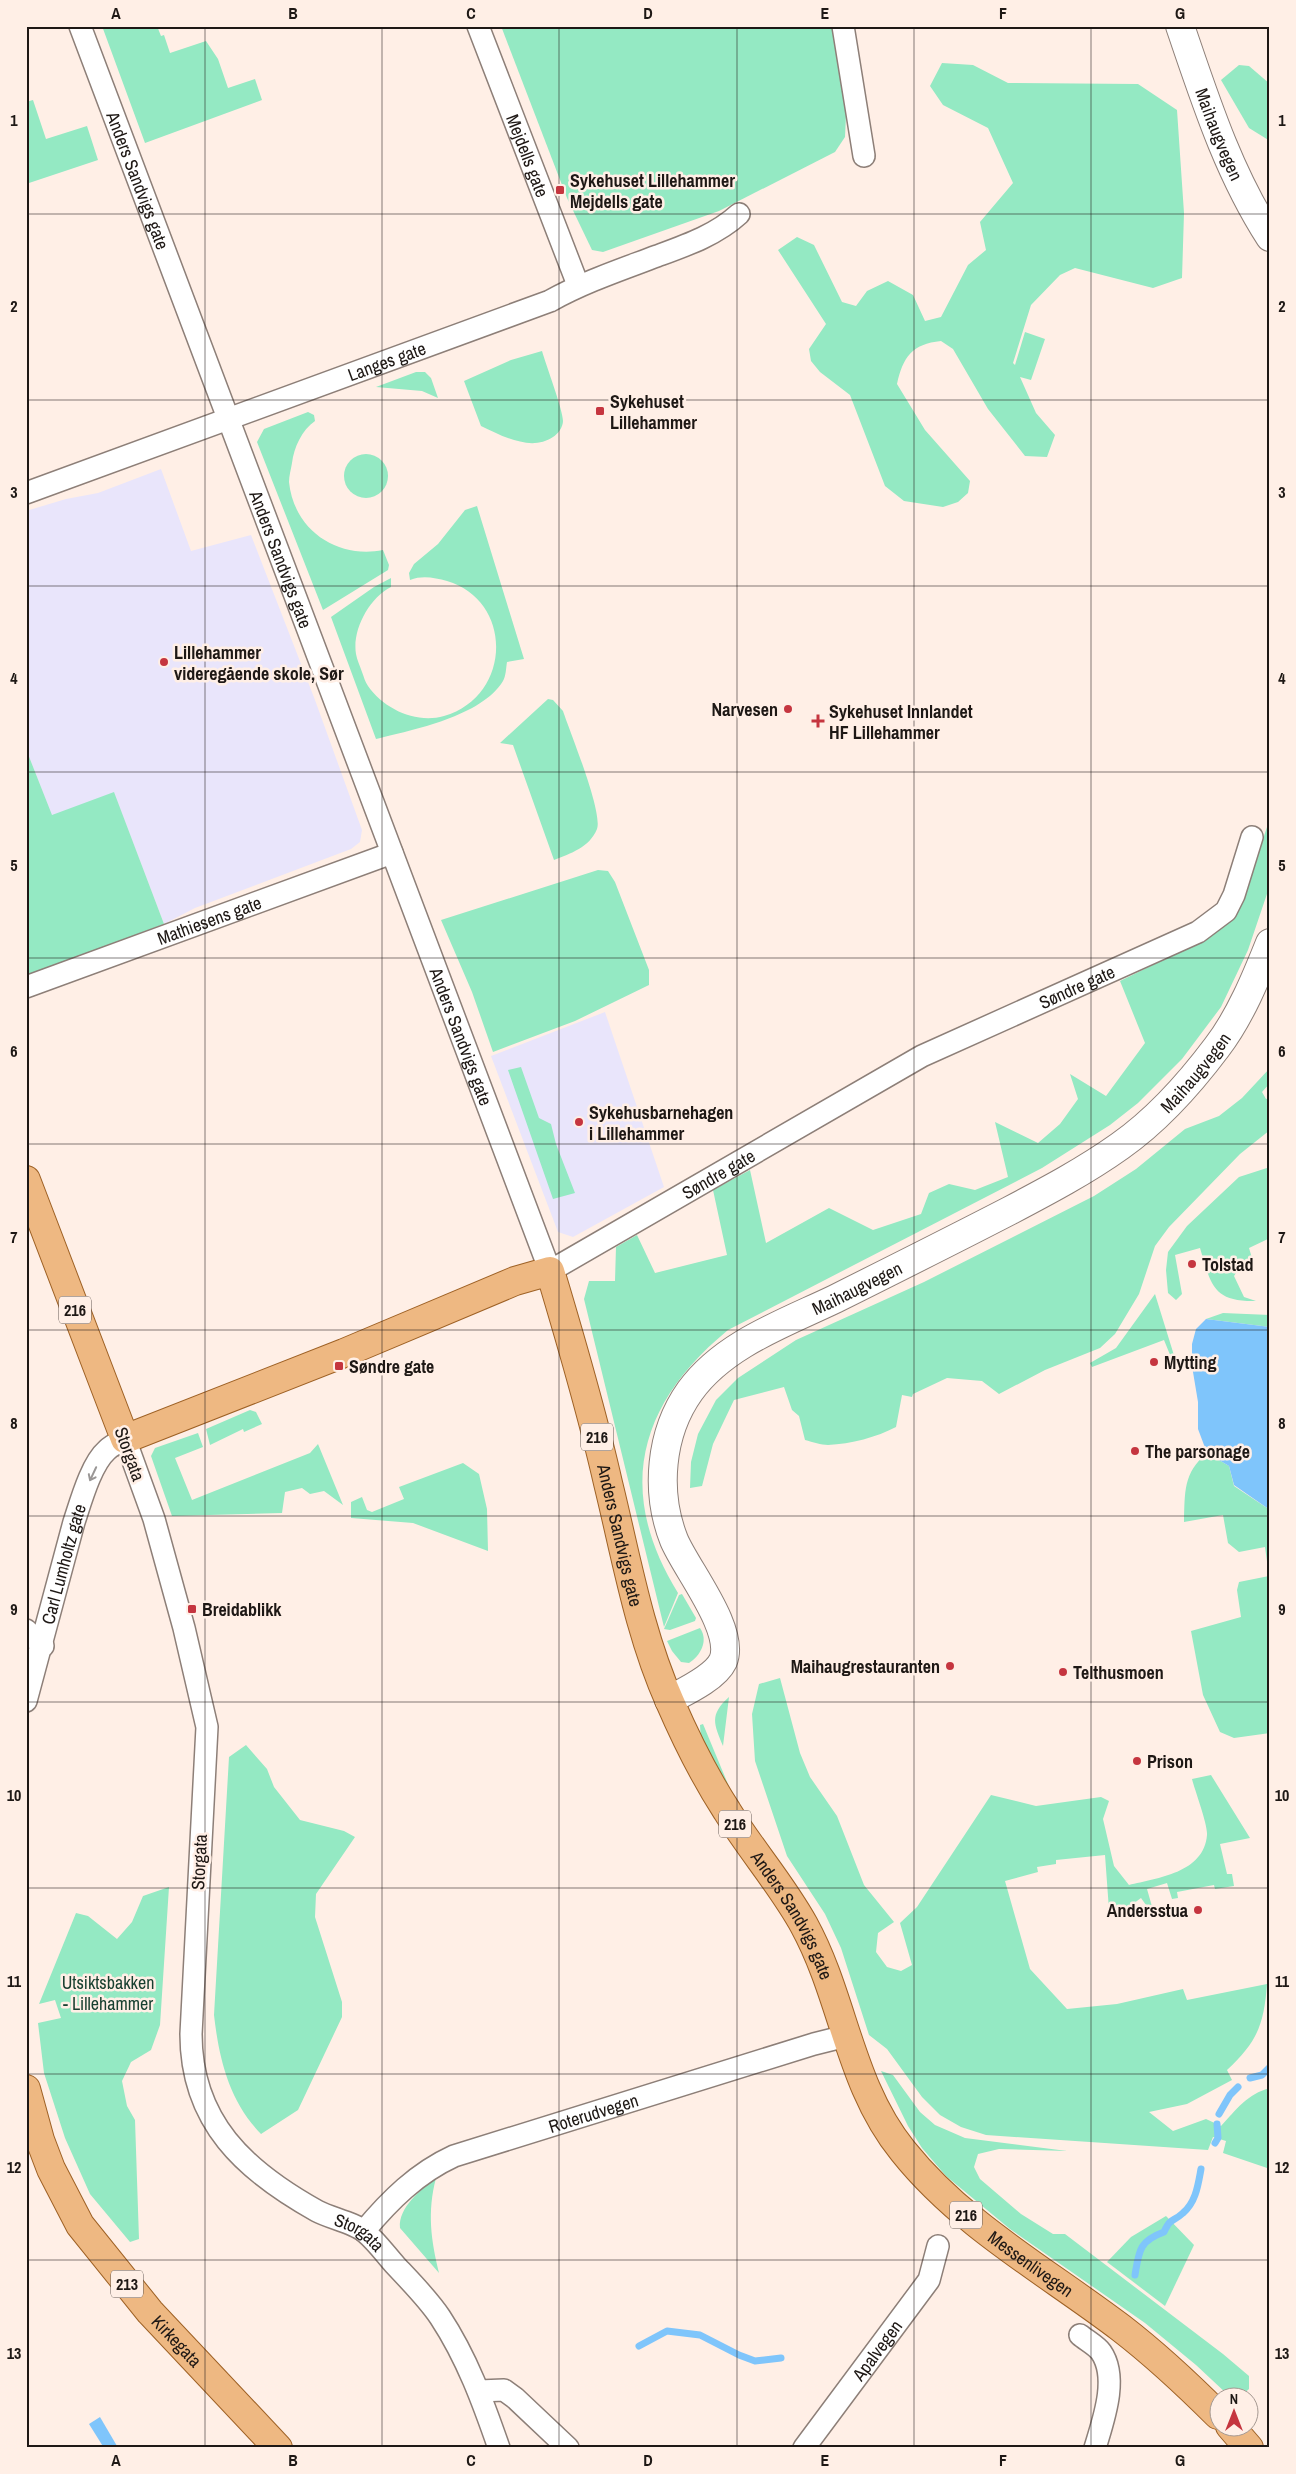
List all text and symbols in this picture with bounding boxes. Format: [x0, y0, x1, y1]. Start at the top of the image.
text: A [111, 2, 121, 24]
text: B [288, 2, 298, 24]
text: C [466, 2, 476, 24]
text: D [643, 2, 653, 24]
text: E [821, 2, 830, 24]
text: F [999, 2, 1007, 24]
text: G [1175, 2, 1185, 24]
street label: Maihaugvegen [1190, 84, 1249, 184]
street label: Anders Sandvigs gate [101, 107, 176, 253]
text: 1 [10, 109, 18, 131]
text: 1 [1278, 109, 1286, 131]
street label: Mejdells gate [501, 111, 555, 201]
place label: Sykehuset Lillehammer Mejdells gate [570, 168, 735, 214]
marker: Sykehuset Lillehammer Mejdells gate [554, 184, 566, 196]
text: 2 [10, 295, 18, 317]
text: 2 [1278, 295, 1286, 317]
street label: Langes gate [344, 335, 429, 387]
place label: Sykehuset Lillehammer [610, 389, 697, 435]
marker: Sykehuset Lillehammer [594, 405, 606, 417]
text: 3 [10, 481, 18, 503]
text: 3 [1278, 481, 1286, 503]
street label: Anders Sandvigs gate [244, 486, 319, 632]
place label: Lillehammer videregående skole, Sør [174, 640, 344, 686]
marker: Lillehammer videregående skole, Sør [158, 656, 170, 668]
text: 4 [10, 667, 18, 689]
text: 4 [1278, 667, 1286, 689]
place label: Narvesen [712, 697, 778, 722]
place label: Sykehuset Innlandet HF Lillehammer [829, 699, 973, 745]
marker: Narvesen [782, 703, 794, 715]
marker: Sykehuset Innlandet HF Lillehammer [811, 714, 825, 728]
text: 5 [10, 854, 18, 876]
text: 5 [1278, 854, 1286, 876]
street label: Mathiesens gate [154, 889, 265, 950]
street label: Søndre gate [1035, 959, 1119, 1014]
street label: Anders Sandvigs gate [424, 963, 499, 1109]
street label: Maihaugvegen [1154, 1028, 1236, 1118]
text: 6 [10, 1040, 18, 1062]
text: 6 [1278, 1040, 1286, 1062]
place label: Sykehusbarnehagen i Lillehammer [589, 1100, 733, 1146]
marker: Sykehusbarnehagen i Lillehammer [573, 1116, 585, 1128]
street label: Søndre gate [677, 1143, 759, 1205]
text: 7 [10, 1226, 18, 1248]
text: 7 [1278, 1226, 1286, 1248]
place label: Tolstad [1202, 1252, 1253, 1277]
street label: Maihaugvegen [808, 1255, 906, 1321]
marker: Tolstad [1186, 1258, 1198, 1270]
road number: 216 [59, 1296, 91, 1324]
place label: Mytting [1164, 1350, 1216, 1375]
place label: Søndre gate [349, 1354, 434, 1379]
marker: Mytting [1148, 1356, 1160, 1368]
marker: Søndre gate [333, 1360, 345, 1372]
text: 8 [10, 1412, 18, 1434]
text: 8 [1278, 1412, 1286, 1434]
street label: Storgata [109, 1424, 151, 1484]
road number: 216 [581, 1424, 613, 1450]
place label: The parsonage [1145, 1439, 1250, 1464]
marker: The parsonage [1129, 1445, 1141, 1457]
street label: Anders Sandvigs gate [591, 1461, 649, 1609]
one-way arrow [87, 1466, 97, 1481]
street label: Carl Lumholtz gate [35, 1500, 92, 1627]
place label: Breidablikk [202, 1597, 282, 1622]
text: 9 [10, 1598, 18, 1620]
text: 9 [1278, 1598, 1286, 1620]
marker: Breidablikk [186, 1603, 198, 1615]
place label: Maihaugrestauranten [791, 1654, 940, 1679]
marker: Maihaugrestauranten [944, 1660, 956, 1672]
place label: Telthusmoen [1073, 1660, 1164, 1685]
marker: Telthusmoen [1057, 1666, 1069, 1678]
place label: Prison [1147, 1749, 1193, 1774]
marker: Prison [1131, 1755, 1143, 1767]
text: 10 [7, 1784, 21, 1806]
text: 10 [1275, 1784, 1289, 1806]
road number: 216 [719, 1810, 751, 1838]
street label: Storgata [185, 1833, 213, 1891]
street label: Anders Sandvigs gate [745, 1845, 839, 1983]
place label: Andersstua [1107, 1898, 1189, 1923]
marker: Andersstua [1192, 1904, 1204, 1916]
text: 11 [7, 1970, 22, 1992]
park label: Utsiktsbakken - Lillehammer [62, 1970, 154, 2016]
text: 11 [1275, 1970, 1290, 1992]
street label: Roterudvegen [545, 2087, 641, 2138]
text: 12 [7, 2156, 21, 2178]
text: 12 [1275, 2156, 1289, 2178]
road number: 216 [950, 2202, 982, 2228]
street label: Storgata [331, 2207, 391, 2257]
street label: Messenlivegen [983, 2224, 1079, 2303]
road number: 213 [111, 2270, 143, 2298]
street label: Kirkegata [146, 2309, 208, 2372]
street label: Apalvegen [845, 2315, 908, 2386]
text: 13 [7, 2342, 21, 2364]
text: 13 [1275, 2342, 1289, 2364]
north arrow [1208, 2386, 1258, 2436]
text: N [1230, 2390, 1238, 2408]
text: A [111, 2449, 121, 2471]
text: B [288, 2449, 298, 2471]
text: C [466, 2449, 476, 2471]
text: D [643, 2449, 653, 2471]
text: E [821, 2449, 830, 2471]
text: F [999, 2449, 1007, 2471]
text: G [1175, 2449, 1185, 2471]

